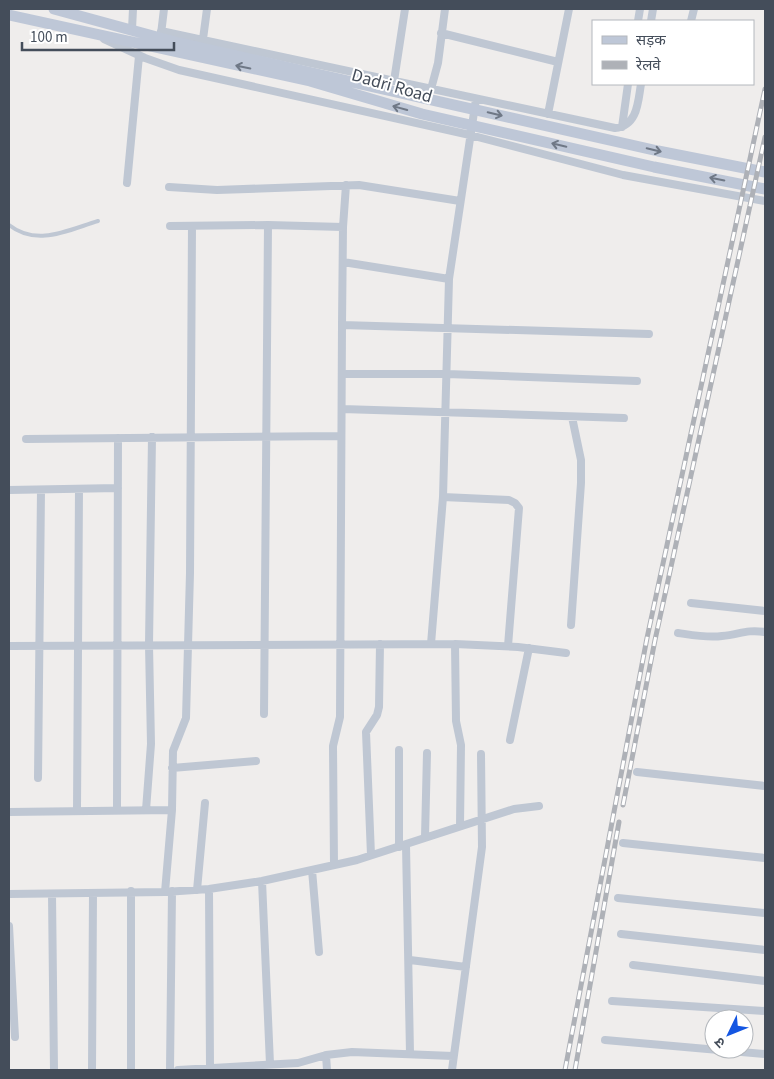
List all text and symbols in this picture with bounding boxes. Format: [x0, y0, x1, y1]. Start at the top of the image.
scale bar [22, 20, 175, 52]
legend [592, 20, 754, 85]
text: 100 m [30, 27, 68, 48]
text: सड़क [636, 30, 666, 51]
text: रेलवे [635, 55, 661, 76]
one-way arrow [236, 61, 252, 71]
street label: Dadri Road [349, 63, 435, 109]
one-way arrow [393, 103, 409, 113]
one-way arrow [487, 109, 503, 119]
one-way arrow [551, 140, 567, 149]
one-way arrow [645, 146, 661, 155]
one-way arrow [710, 174, 726, 184]
north arrow [704, 1009, 754, 1059]
text: उ [710, 1032, 730, 1052]

